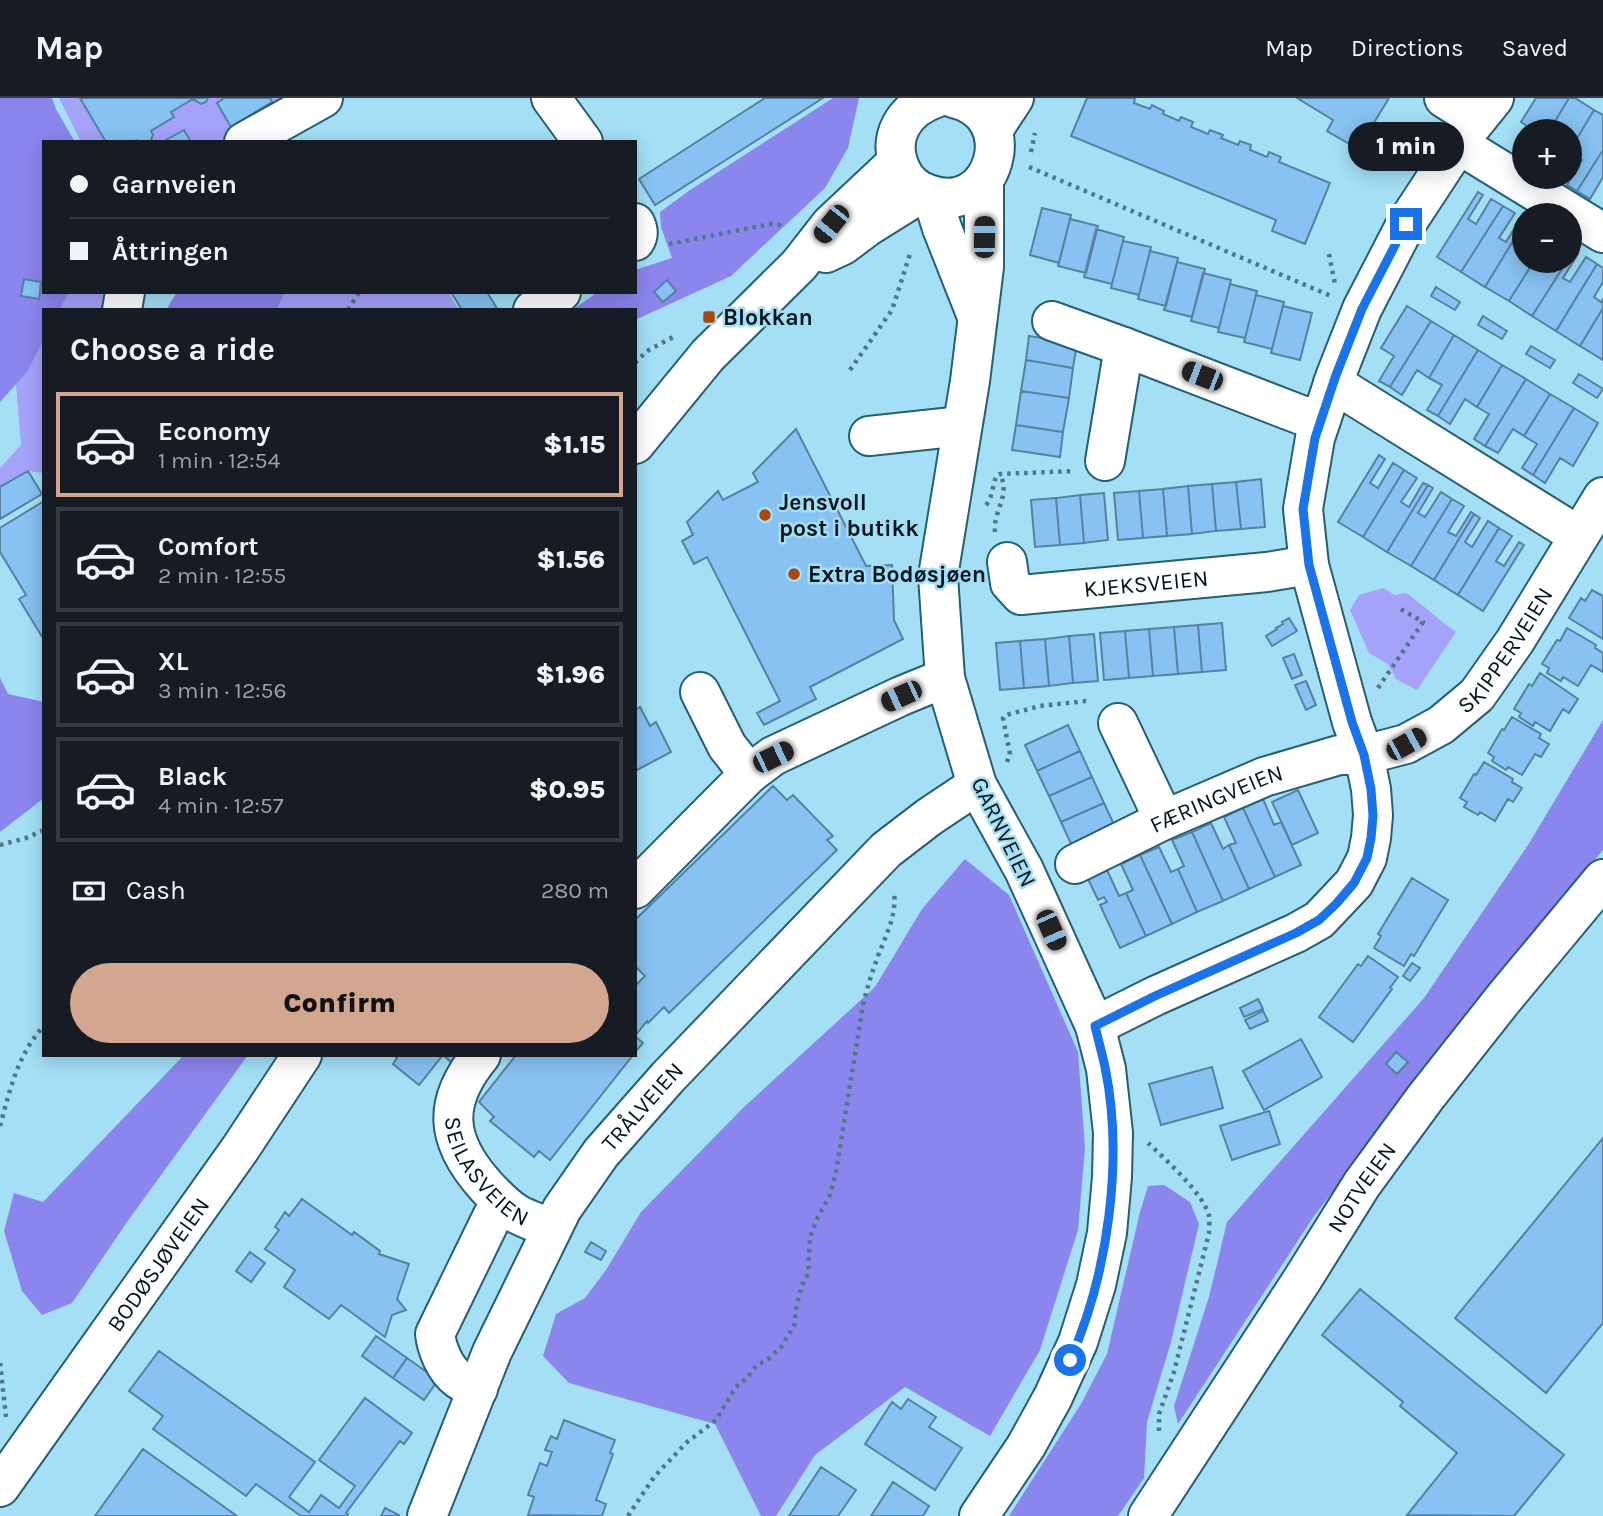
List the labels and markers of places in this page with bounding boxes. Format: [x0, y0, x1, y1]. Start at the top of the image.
place label: Blokkan [723, 304, 813, 331]
marker: Blokkan [701, 309, 717, 325]
place label: Jensvoll post i butikk [779, 489, 919, 542]
marker: Jensvoll post i butikk [757, 507, 773, 523]
place label: Extra Bodøsjøen [808, 561, 986, 588]
marker: Extra Bodøsjøen [786, 566, 802, 582]

